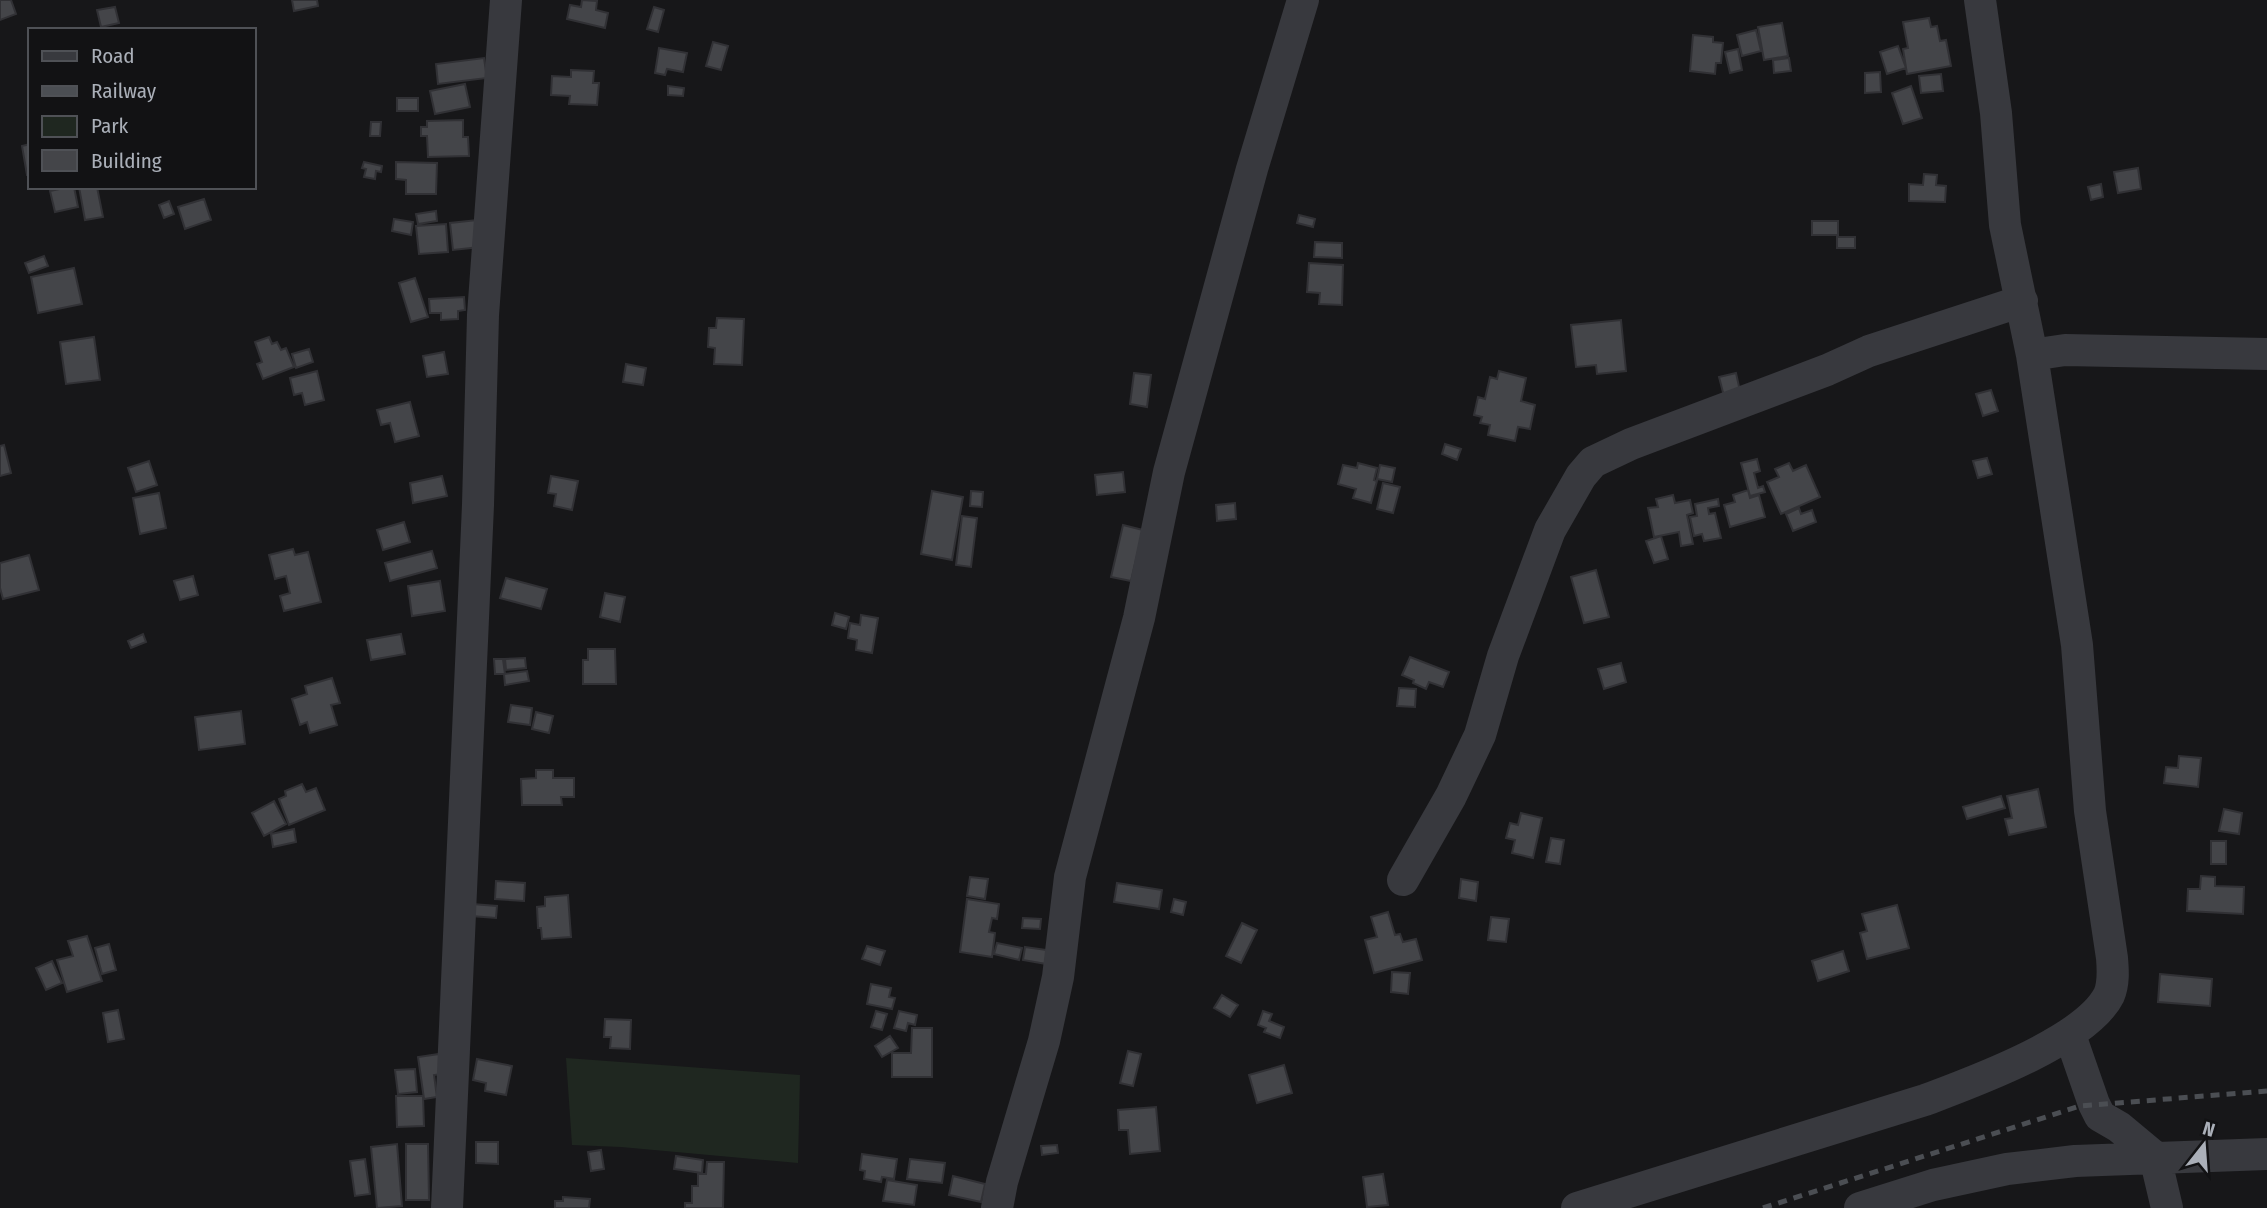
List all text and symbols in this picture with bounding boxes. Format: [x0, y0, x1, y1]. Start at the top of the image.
legend [28, 28, 256, 189]
text: Road [91, 43, 135, 69]
text: Railway [91, 78, 157, 104]
text: Park [91, 113, 129, 139]
text: Building [91, 148, 162, 174]
north arrow [2169, 1110, 2239, 1180]
text: N [2200, 1117, 2218, 1142]

